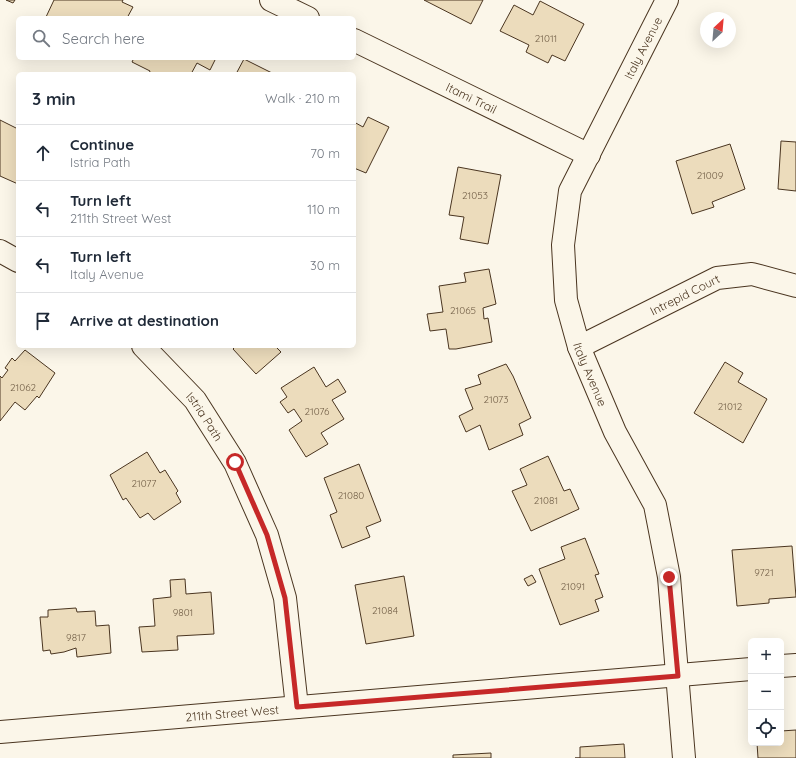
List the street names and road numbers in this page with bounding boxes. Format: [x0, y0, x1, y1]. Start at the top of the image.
street label: Italy Avenue [621, 14, 665, 82]
street label: Itami Trail [444, 79, 500, 116]
street label: Intrepid Court [647, 270, 722, 318]
street label: Italy Avenue [571, 341, 611, 409]
street label: Istria Path [183, 388, 226, 444]
street label: 211th Street West [185, 701, 280, 724]

